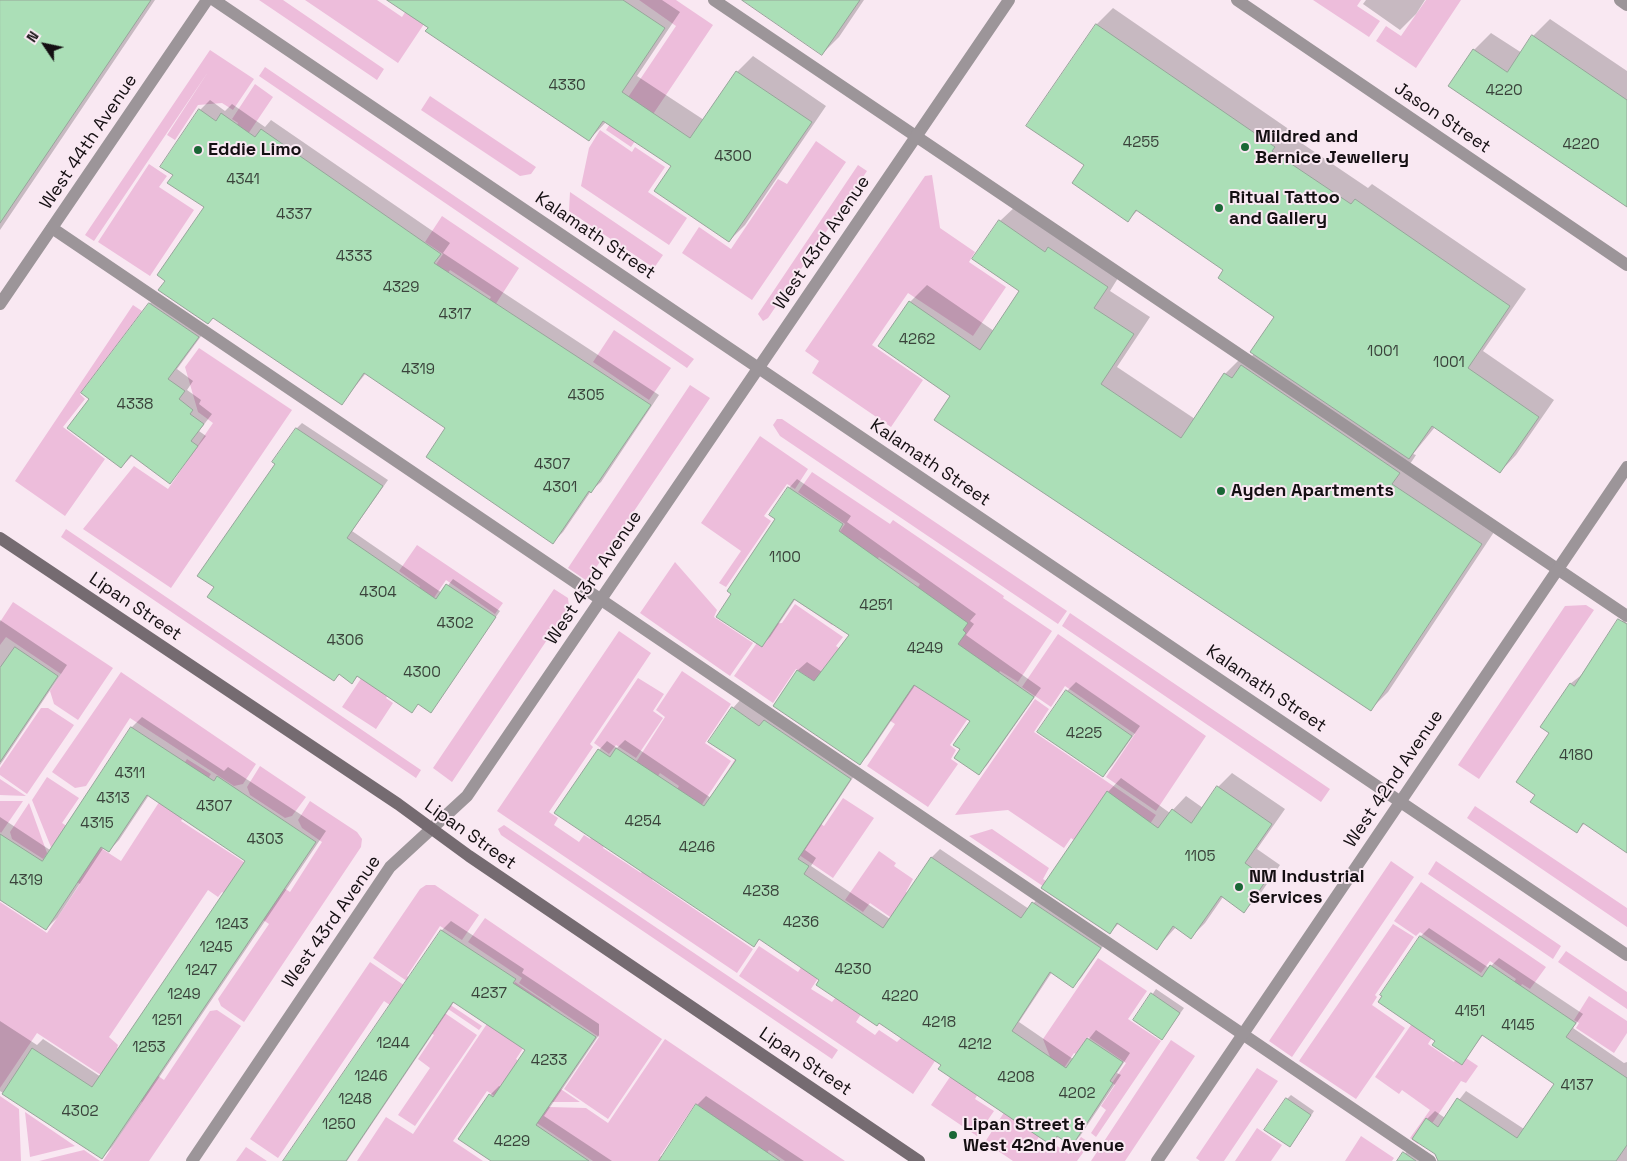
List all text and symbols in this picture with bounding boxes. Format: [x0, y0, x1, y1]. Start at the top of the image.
north arrow [20, 20, 70, 70]
text: N [22, 28, 43, 46]
street label: West 44th Avenue [36, 70, 142, 214]
house number: 4330 [548, 77, 586, 95]
street label: Jason Street [1390, 78, 1494, 158]
house number: 4220 [1485, 82, 1523, 100]
place label: Mildred and Bernice Jewellery [1255, 126, 1409, 168]
house number: 4255 [1123, 134, 1159, 152]
house number: 4220 [1562, 136, 1600, 154]
place label: Eddie Limo [208, 139, 302, 161]
marker: Mildred and Bernice Jewellery [1239, 141, 1251, 153]
marker: Eddie Limo [192, 144, 204, 156]
house number: 4300 [714, 148, 752, 166]
house number: 4341 [226, 171, 260, 189]
street label: West 43rd Avenue [769, 172, 875, 314]
place label: Ritual Tattoo and Gallery [1229, 187, 1340, 230]
street label: Kalamath Street [531, 188, 659, 284]
marker: Ritual Tattoo and Gallery [1213, 202, 1225, 214]
house number: 4337 [276, 206, 312, 224]
house number: 4333 [336, 248, 372, 266]
house number: 4329 [383, 279, 419, 297]
house number: 4317 [439, 306, 471, 324]
house number: 4262 [899, 331, 935, 349]
house number: 1001 [1367, 343, 1399, 361]
house number: 1001 [1433, 354, 1465, 372]
house number: 4319 [401, 361, 435, 379]
house number: 4305 [567, 387, 605, 405]
house number: 4338 [117, 396, 153, 414]
street label: Kalamath Street [866, 415, 994, 511]
house number: 4307 [534, 456, 570, 474]
house number: 4301 [543, 479, 577, 497]
place label: Ayden Apartments [1231, 480, 1394, 502]
marker: Ayden Apartments [1215, 485, 1227, 497]
street label: West 43rd Avenue [541, 507, 647, 649]
house number: 1100 [769, 549, 801, 567]
street label: Lipan Street [85, 568, 185, 646]
house number: 4304 [359, 584, 397, 602]
house number: 4251 [859, 597, 893, 615]
house number: 4302 [436, 615, 474, 633]
house number: 4306 [326, 632, 364, 650]
house number: 4249 [907, 640, 943, 658]
street label: Kalamath Street [1202, 641, 1330, 737]
house number: 4300 [403, 664, 441, 682]
street label: West 42nd Avenue [1340, 706, 1448, 852]
house number: 4225 [1066, 725, 1102, 743]
house number: 4180 [1559, 747, 1593, 765]
house number: 4311 [115, 765, 145, 783]
house number: 4313 [96, 790, 130, 808]
street label: Lipan Street [420, 796, 520, 874]
house number: 4307 [196, 798, 232, 816]
house number: 4254 [625, 813, 661, 831]
house number: 4315 [80, 815, 114, 833]
house number: 4303 [246, 831, 284, 849]
house number: 4246 [679, 839, 715, 857]
house number: 1105 [1184, 848, 1216, 866]
street label: West 43rd Avenue [278, 852, 386, 992]
place label: NM Industrial Services [1249, 866, 1364, 909]
house number: 4319 [9, 872, 43, 890]
marker: NM Industrial Services [1233, 881, 1245, 893]
house number: 4238 [743, 883, 779, 901]
house number: 4236 [783, 914, 819, 932]
house number: 1243 [215, 916, 249, 934]
house number: 1245 [199, 939, 233, 957]
house number: 4230 [834, 961, 872, 979]
house number: 1247 [185, 962, 217, 980]
house number: 4237 [471, 985, 507, 1003]
house number: 1249 [167, 986, 201, 1004]
house number: 4220 [881, 988, 919, 1006]
house number: 4151 [1455, 1003, 1485, 1021]
house number: 1251 [152, 1012, 182, 1030]
house number: 4218 [922, 1014, 956, 1032]
house number: 4145 [1501, 1017, 1535, 1035]
street label: Lipan Street [755, 1023, 855, 1101]
house number: 1244 [376, 1035, 410, 1053]
house number: 4212 [958, 1036, 992, 1054]
house number: 1253 [132, 1039, 166, 1057]
house number: 4233 [531, 1052, 567, 1070]
house number: 1246 [354, 1068, 388, 1086]
house number: 4208 [997, 1069, 1035, 1087]
house number: 4137 [1561, 1077, 1593, 1095]
house number: 4202 [1058, 1085, 1096, 1103]
house number: 1248 [338, 1091, 372, 1109]
house number: 4302 [61, 1103, 99, 1121]
place label: Lipan Street & West 42nd Avenue [963, 1114, 1124, 1156]
house number: 1250 [322, 1116, 356, 1134]
marker: Lipan Street & West 42nd Avenue [947, 1129, 959, 1141]
house number: 4229 [494, 1133, 530, 1151]

